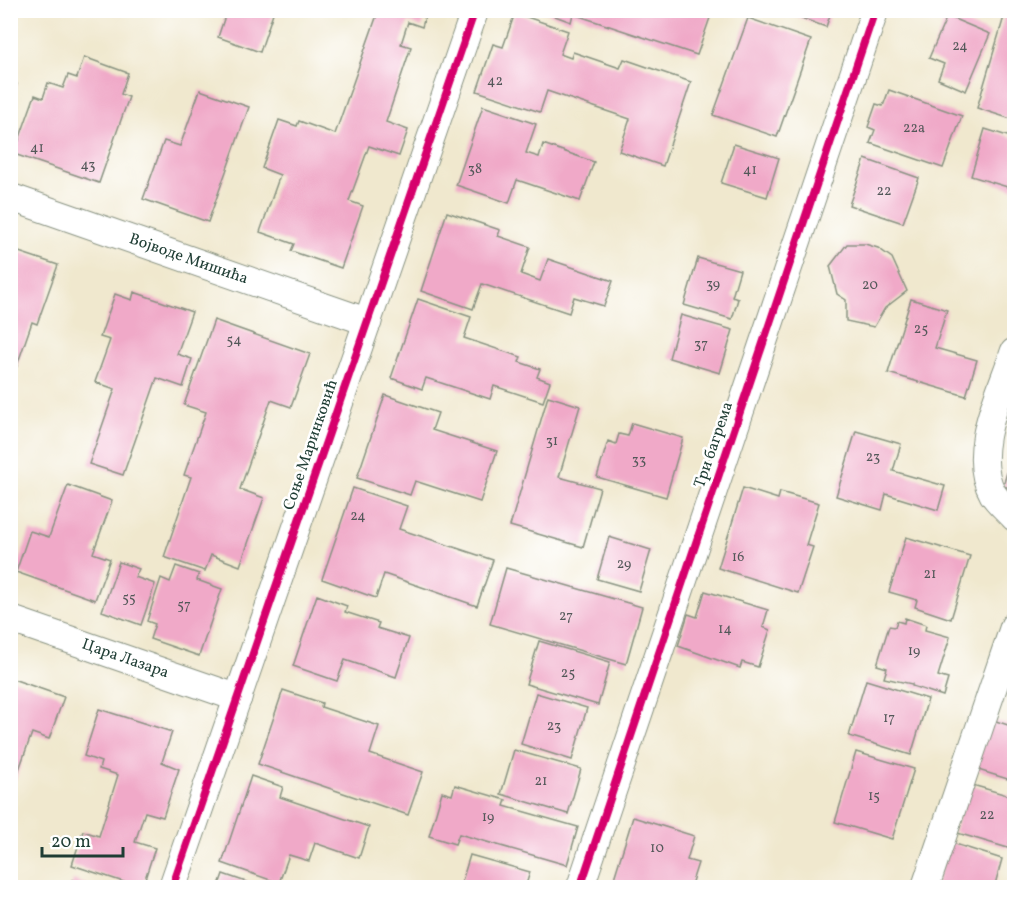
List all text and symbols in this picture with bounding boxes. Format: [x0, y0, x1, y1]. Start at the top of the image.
house number: 24 [952, 37, 968, 56]
house number: 42 [487, 72, 503, 91]
house number: 22a [903, 119, 925, 138]
house number: 41 [30, 139, 44, 158]
house number: 43 [81, 156, 95, 175]
house number: 38 [468, 160, 482, 179]
house number: 41 [743, 161, 757, 180]
house number: 22 [876, 182, 892, 201]
street label: Војводе Мишића [126, 228, 251, 290]
house number: 39 [706, 275, 720, 294]
house number: 20 [862, 276, 878, 295]
house number: 25 [914, 320, 928, 339]
house number: 54 [226, 331, 242, 350]
house number: 37 [694, 335, 708, 354]
street label: Соње Маринковић [278, 377, 344, 513]
street label: Три багрема [689, 399, 739, 491]
house number: 31 [546, 432, 558, 451]
house number: 23 [866, 448, 880, 467]
house number: 33 [632, 451, 646, 470]
house number: 24 [350, 507, 366, 526]
house number: 16 [732, 548, 744, 567]
house number: 29 [617, 555, 631, 574]
house number: 21 [924, 565, 936, 584]
house number: 55 [122, 589, 136, 608]
house number: 57 [177, 596, 191, 615]
house number: 27 [559, 607, 573, 626]
house number: 14 [718, 620, 732, 639]
street label: Цара Лазара [79, 634, 172, 684]
house number: 19 [908, 642, 920, 661]
house number: 25 [561, 664, 575, 683]
house number: 17 [883, 709, 895, 728]
house number: 23 [547, 717, 561, 736]
house number: 21 [535, 772, 547, 791]
house number: 15 [868, 787, 880, 806]
house number: 22 [979, 806, 995, 825]
house number: 19 [482, 808, 494, 827]
scale bar [42, 820, 123, 858]
text: 20 m [51, 830, 91, 855]
house number: 10 [650, 839, 664, 858]

